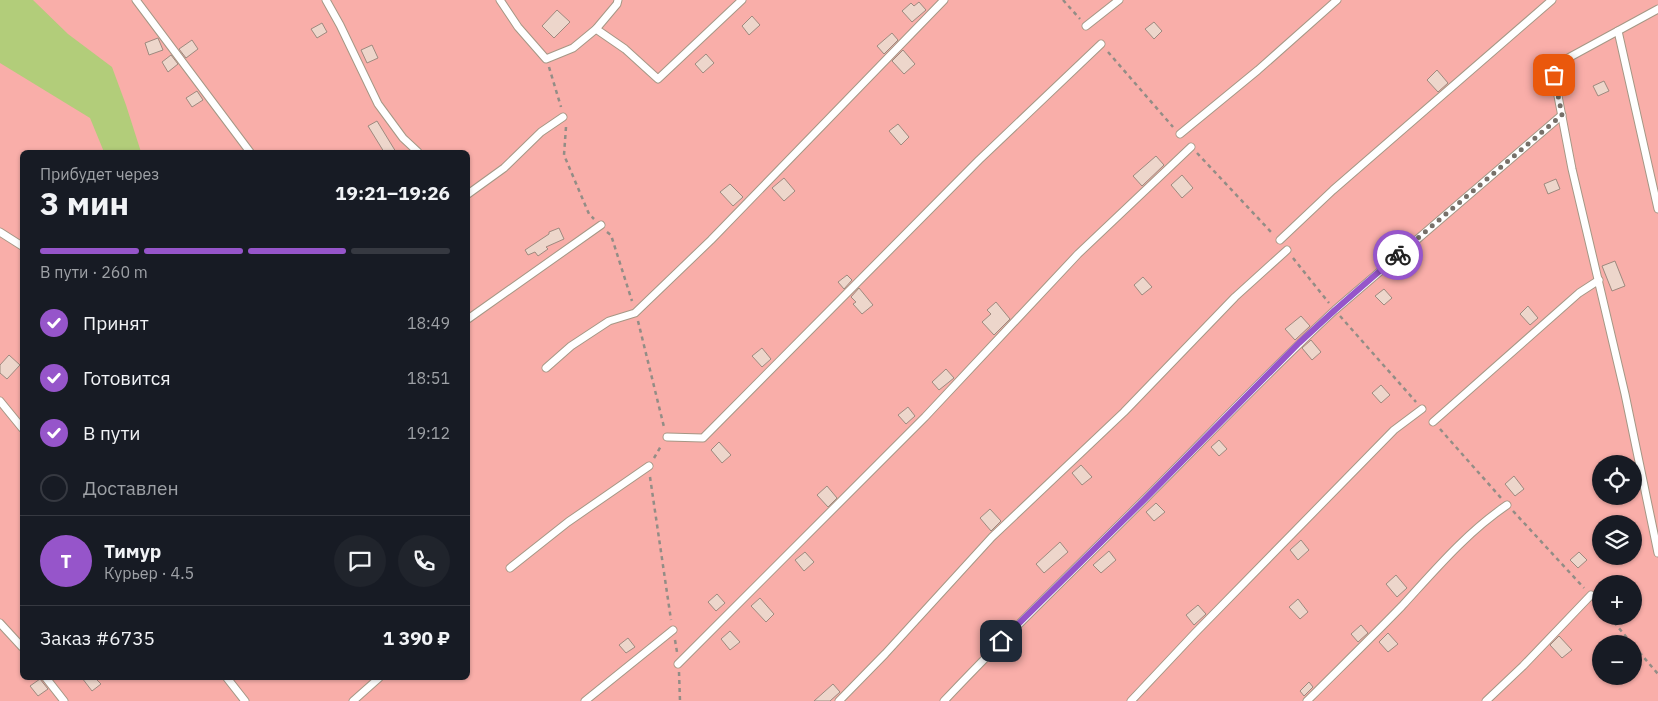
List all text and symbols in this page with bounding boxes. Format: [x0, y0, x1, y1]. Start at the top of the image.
pin [1533, 54, 1575, 96]
icon: bag [1540, 61, 1568, 89]
text: Прибудет через [40, 164, 159, 184]
text: 19:21–19:26 [335, 181, 450, 205]
text: 3 мин [40, 182, 129, 224]
courier [1373, 230, 1423, 280]
icon: bike [1384, 241, 1412, 269]
text: В пути · 260 m [40, 262, 148, 282]
icon: check [40, 309, 68, 337]
text: Принят [83, 311, 149, 335]
text: 18:49 [407, 313, 450, 333]
icon: check [40, 364, 68, 392]
text: Готовится [83, 366, 171, 390]
text: 18:51 [407, 368, 450, 388]
icon: check [40, 419, 68, 447]
text: В пути [83, 421, 141, 445]
text: 19:12 [407, 423, 450, 443]
map controls [1592, 455, 1642, 685]
button: locate [1592, 455, 1642, 505]
text: Доставлен [83, 476, 179, 500]
button: layers [1592, 515, 1642, 565]
button: chat [334, 535, 386, 587]
button: phone [398, 535, 450, 587]
text: Тимур [104, 539, 161, 563]
text: Т [60, 549, 72, 573]
text: Курьер · 4.5 [104, 563, 194, 583]
button: + [1592, 575, 1642, 625]
pin [980, 620, 1022, 662]
text: Заказ #6735 [40, 626, 155, 650]
text: 1 390 ₽ [383, 626, 450, 650]
icon: home [987, 627, 1015, 655]
button: − [1592, 635, 1642, 685]

